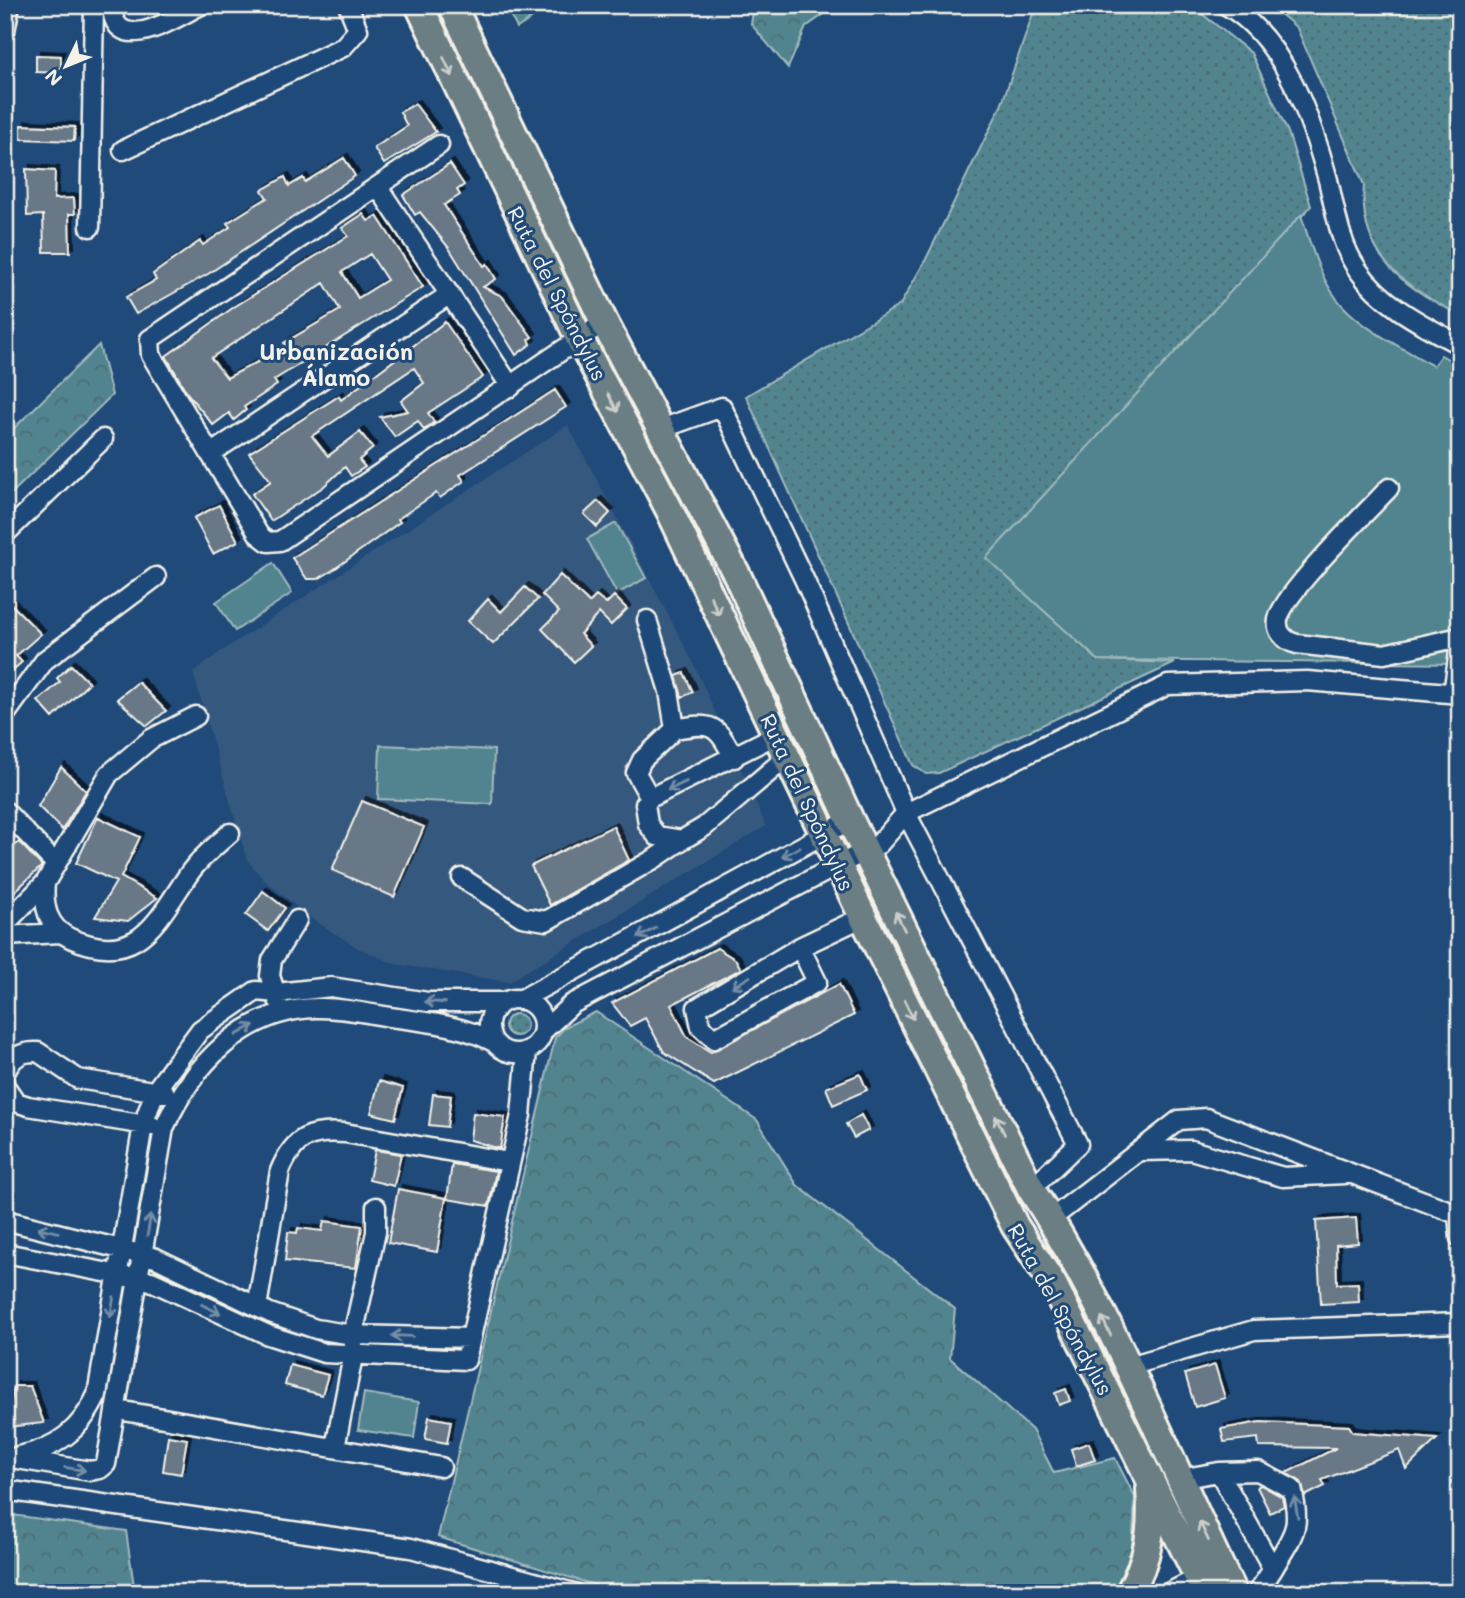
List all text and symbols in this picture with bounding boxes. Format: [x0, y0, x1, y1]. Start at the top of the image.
north arrow [32, 32, 102, 102]
one-way arrow [442, 56, 455, 77]
text: N [39, 64, 67, 92]
street label: Ruta del Spóndylus [502, 201, 614, 385]
district label: Urbanización Álamo [259, 336, 413, 392]
one-way arrow [607, 392, 621, 413]
one-way arrow [709, 595, 722, 616]
street label: Ruta del Spóndylus [755, 709, 861, 895]
one-way arrow [667, 780, 688, 793]
one-way arrow [781, 845, 801, 859]
one-way arrow [893, 911, 906, 932]
one-way arrow [637, 926, 657, 940]
one-way arrow [731, 976, 752, 989]
one-way arrow [424, 995, 447, 1008]
one-way arrow [902, 999, 916, 1020]
one-way arrow [234, 1023, 254, 1037]
one-way arrow [992, 1115, 1006, 1136]
one-way arrow [143, 1214, 156, 1237]
street label: Ruta del Spóndylus [1003, 1218, 1119, 1400]
one-way arrow [37, 1223, 60, 1236]
one-way arrow [105, 1295, 118, 1318]
one-way arrow [200, 1303, 222, 1316]
one-way arrow [1099, 1316, 1113, 1337]
one-way arrow [391, 1329, 414, 1343]
one-way arrow [63, 1463, 86, 1476]
one-way arrow [1288, 1496, 1302, 1519]
one-way arrow [1196, 1521, 1210, 1542]

